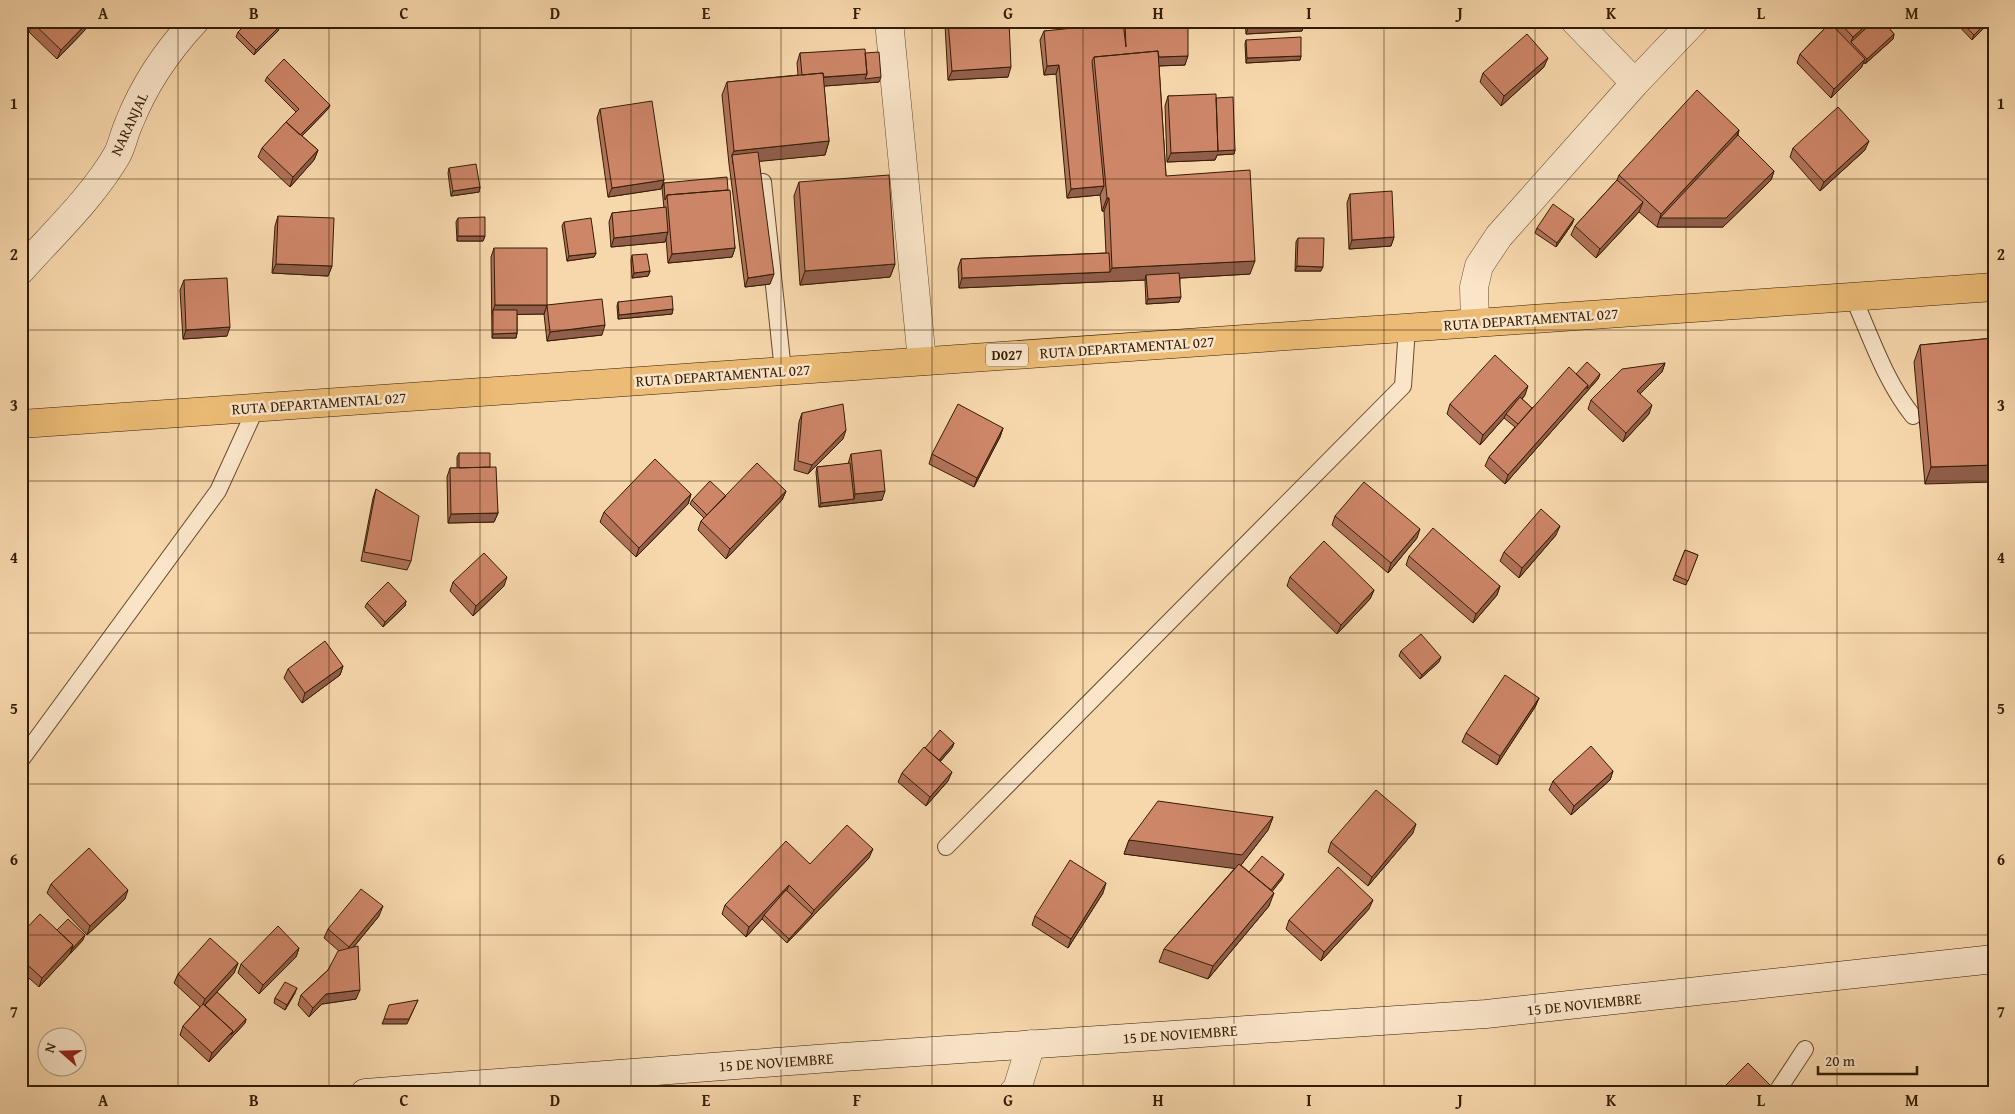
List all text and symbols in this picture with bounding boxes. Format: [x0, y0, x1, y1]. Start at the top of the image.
text: A [98, 1, 109, 25]
text: B [249, 1, 259, 25]
text: C [399, 1, 409, 25]
text: D [550, 1, 560, 25]
text: E [702, 1, 711, 25]
text: F [853, 1, 861, 25]
text: G [1003, 1, 1013, 25]
text: H [1152, 1, 1164, 25]
text: I [1306, 1, 1312, 25]
text: J [1454, 1, 1463, 25]
text: K [1606, 1, 1617, 25]
text: L [1757, 1, 1766, 25]
text: M [1905, 1, 1919, 25]
street label: NARANJAL [105, 88, 153, 159]
text: 1 [10, 91, 18, 115]
text: 1 [1997, 91, 2005, 115]
text: 2 [10, 242, 18, 266]
text: 2 [1997, 242, 2005, 266]
street label: RUTA DEPARTAMENTAL 027 [1443, 302, 1619, 336]
street label: RUTA DEPARTAMENTAL 027 [1039, 330, 1215, 364]
road number: D027 [986, 344, 1028, 366]
street label: RUTA DEPARTAMENTAL 027 [635, 358, 811, 392]
street label: RUTA DEPARTAMENTAL 027 [231, 386, 407, 420]
text: 3 [10, 393, 18, 417]
text: 3 [1997, 393, 2005, 417]
text: 4 [10, 545, 18, 569]
text: 4 [1997, 545, 2005, 569]
text: 5 [10, 696, 18, 720]
text: 5 [1997, 696, 2005, 720]
text: 6 [10, 847, 18, 871]
text: 6 [1997, 847, 2005, 871]
street label: 15 DE NOVIEMBRE [1526, 987, 1643, 1020]
text: 7 [10, 999, 18, 1023]
text: 7 [1997, 999, 2005, 1023]
street label: 15 DE NOVIEMBRE [1122, 1019, 1239, 1048]
north arrow [38, 1026, 88, 1076]
text: N [39, 1039, 61, 1055]
scale bar [1818, 1044, 1916, 1076]
street label: 15 DE NOVIEMBRE [718, 1047, 835, 1076]
text: 20 m [1825, 1050, 1856, 1071]
text: A [98, 1088, 109, 1112]
text: B [249, 1088, 259, 1112]
text: C [399, 1088, 409, 1112]
text: D [550, 1088, 560, 1112]
text: E [702, 1088, 711, 1112]
text: F [853, 1088, 861, 1112]
text: G [1003, 1088, 1013, 1112]
text: H [1152, 1088, 1164, 1112]
text: I [1306, 1088, 1312, 1112]
text: J [1454, 1088, 1463, 1112]
text: K [1606, 1088, 1617, 1112]
text: L [1757, 1088, 1766, 1112]
text: M [1905, 1088, 1919, 1112]

